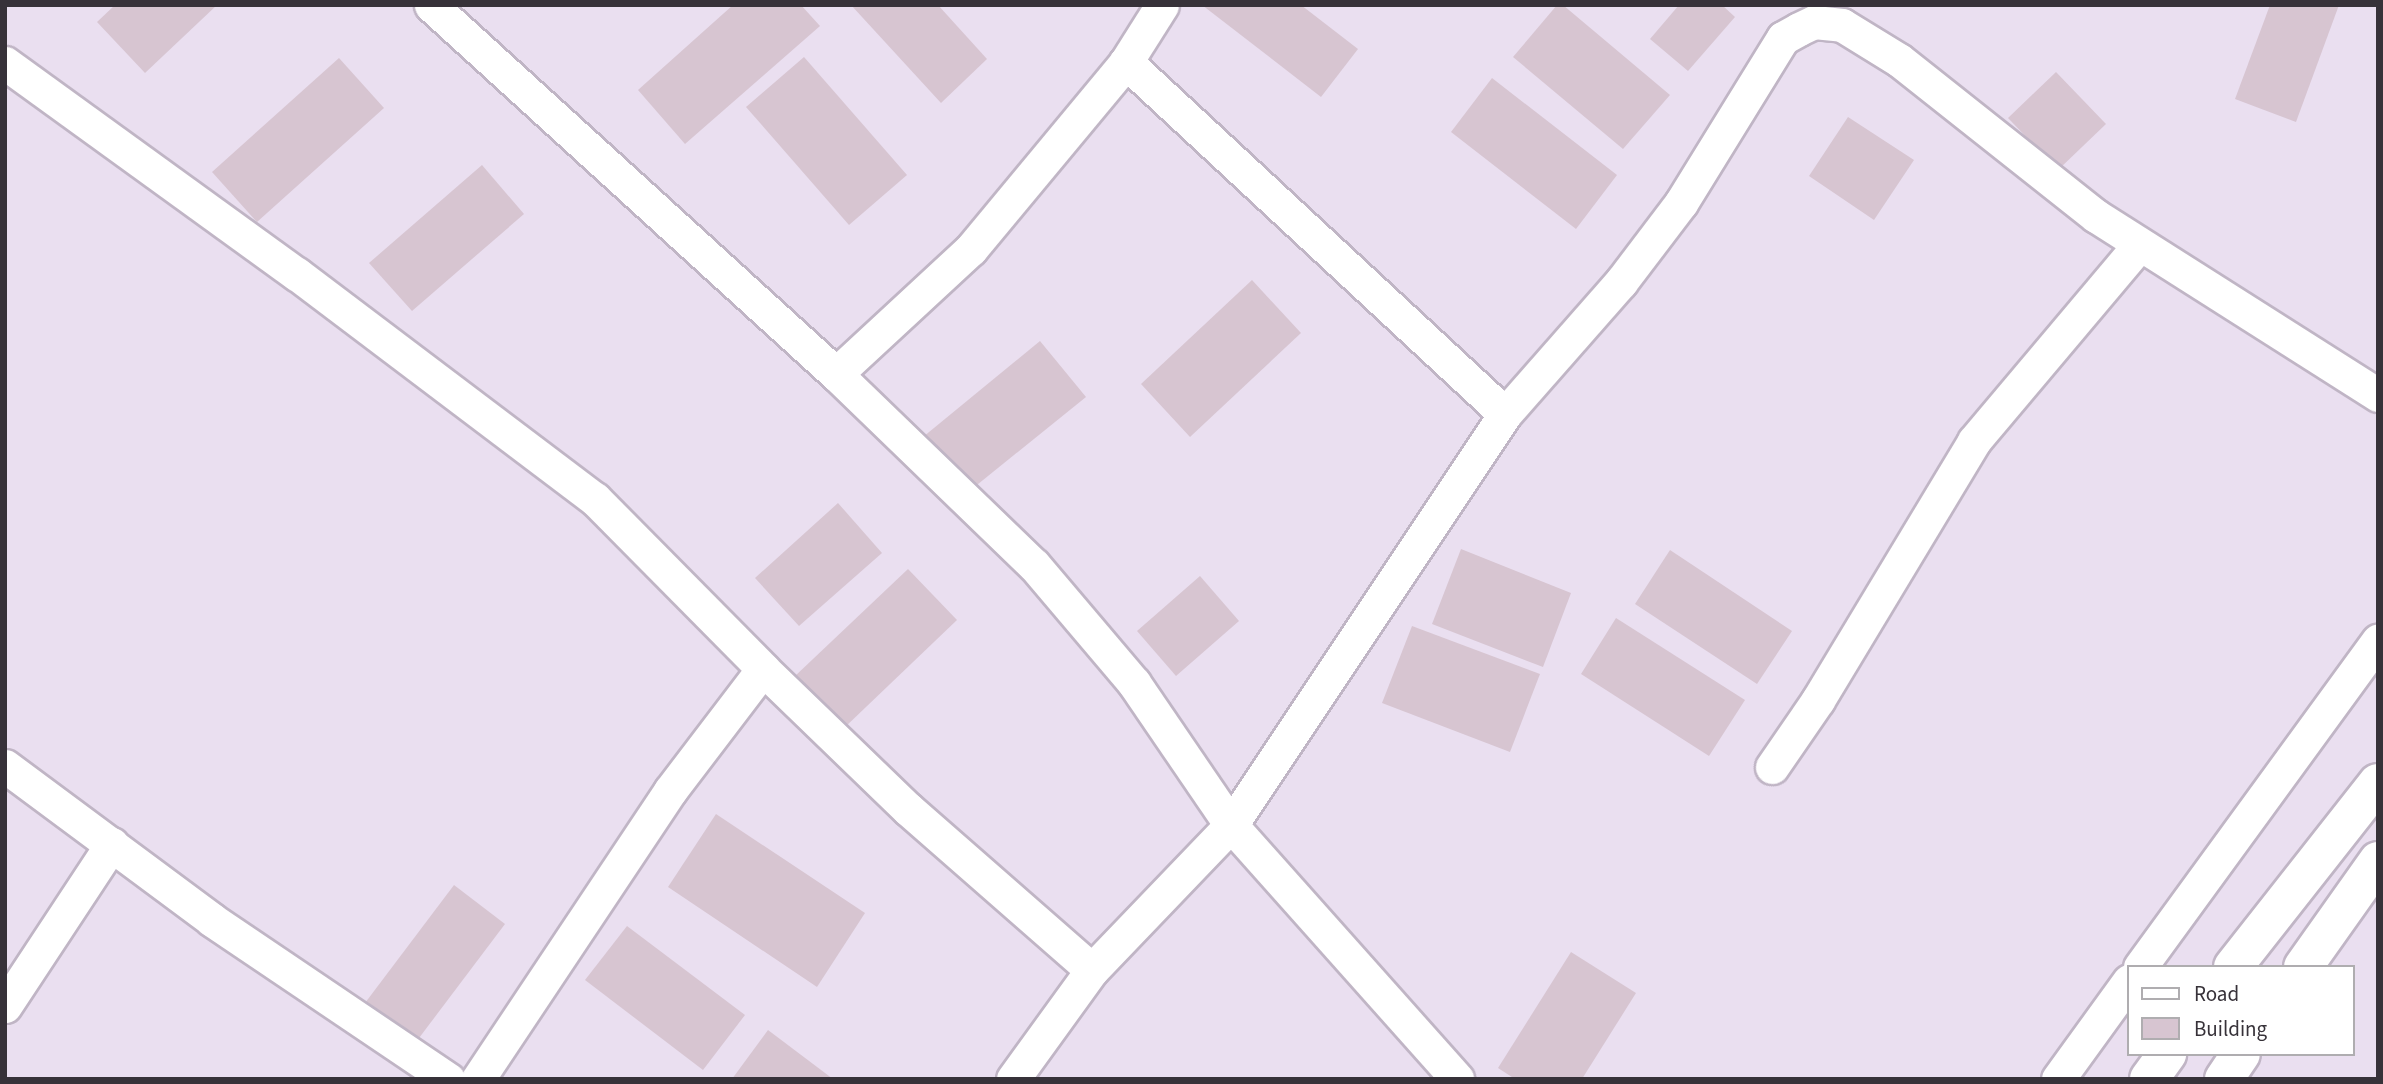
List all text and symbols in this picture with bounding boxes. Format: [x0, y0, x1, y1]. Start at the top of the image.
legend [2128, 965, 2355, 1056]
text: Road [2194, 979, 2239, 1009]
text: Building [2194, 1014, 2267, 1044]

